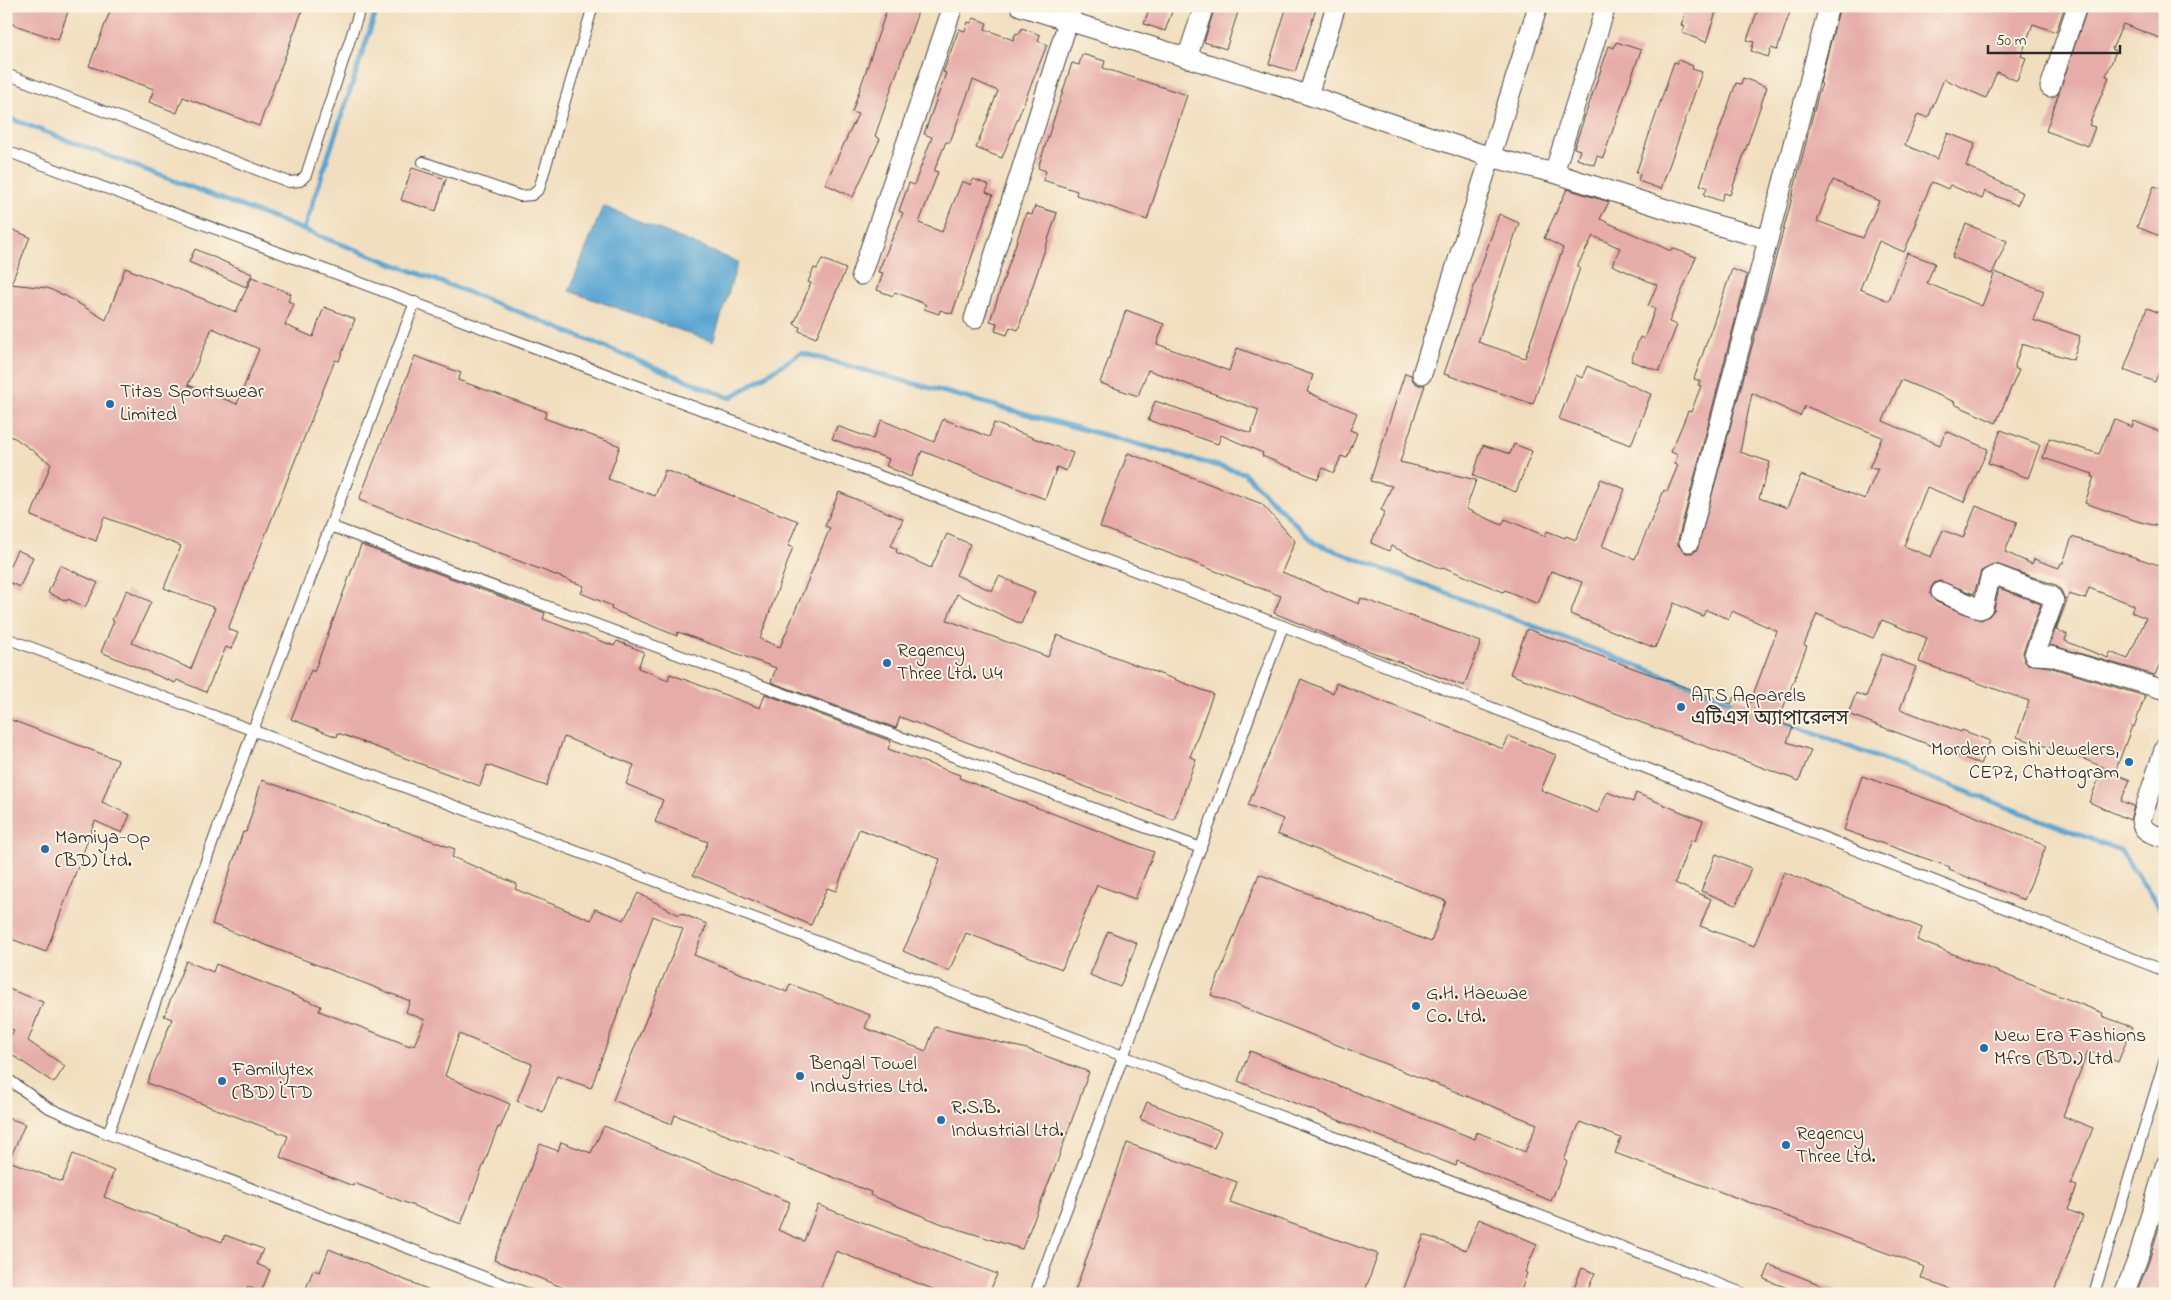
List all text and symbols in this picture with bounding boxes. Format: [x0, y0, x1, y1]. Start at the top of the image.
scale bar [1988, 22, 2121, 54]
text: 50 m [1996, 30, 2027, 52]
place label: Titas Sportswear Limited [120, 378, 265, 430]
marker: Titas Sportswear Limited [104, 398, 116, 410]
place label: Regency Three Ltd. U4 [897, 637, 1002, 689]
marker: Regency Three Ltd. U4 [881, 657, 893, 669]
place label: ATS Apparels এটিএস অ্যাপারেলস [1691, 682, 1849, 734]
marker: ATS Apparels এটিএস অ্যাপারেলস [1675, 701, 1687, 713]
place label: Mordern Oishi Jewelers, CEPZ, Chattogram [1931, 736, 2119, 789]
marker: Mordern Oishi Jewelers, CEPZ, Chattogram [2123, 756, 2135, 768]
place label: Mamiya-Op (BD) Ltd. [55, 824, 151, 876]
marker: Mamiya-Op (BD) Ltd. [39, 843, 51, 855]
place label: G.H. Haewae Co. Ltd. [1426, 980, 1528, 1032]
marker: G.H. Haewae Co. Ltd. [1410, 1000, 1422, 1012]
place label: New Era Fashions Mfrs (BD.) Ltd [1994, 1022, 2146, 1074]
marker: New Era Fashions Mfrs (BD.) Ltd [1978, 1042, 1990, 1054]
place label: Bengal Towel Industries Ltd. [809, 1050, 927, 1102]
place label: Familytex (BD) LTD [231, 1056, 314, 1108]
marker: Bengal Towel Industries Ltd. [794, 1070, 806, 1082]
marker: Familytex (BD) LTD [216, 1075, 228, 1087]
place label: R.S.B. Industrial Ltd. [951, 1094, 1063, 1146]
marker: R.S.B. Industrial Ltd. [935, 1114, 947, 1126]
place label: Regency Three Ltd. [1796, 1120, 1876, 1172]
marker: Regency Three Ltd. [1780, 1139, 1792, 1151]

